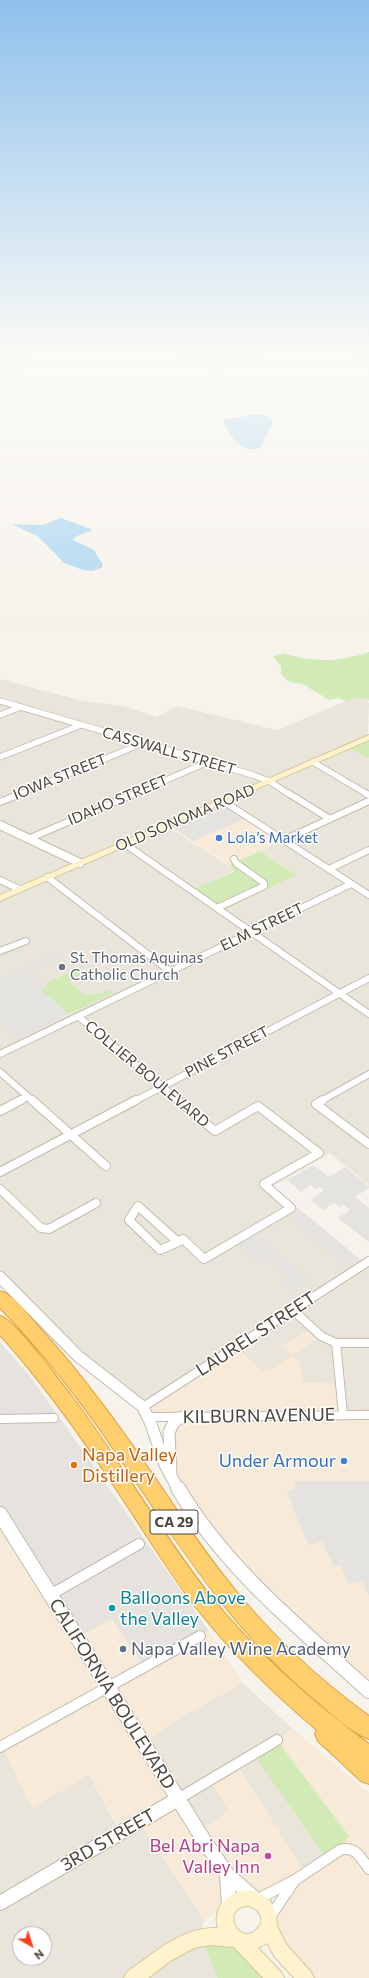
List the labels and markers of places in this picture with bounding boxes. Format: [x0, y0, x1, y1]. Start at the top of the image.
place label: Lola’s Market [227, 829, 318, 847]
marker: Lola’s Market [214, 833, 224, 843]
place label: St. Thomas Aquinas Catholic Church [70, 949, 203, 984]
marker: St. Thomas Aquinas Catholic Church [57, 962, 67, 972]
place label: Napa Valley Distillery [82, 1444, 177, 1486]
place label: Under Armour [219, 1450, 336, 1472]
marker: Under Armour [339, 1456, 349, 1466]
marker: Napa Valley Distillery [69, 1460, 79, 1470]
place label: Balloons Above the Valley [120, 1587, 246, 1630]
marker: Balloons Above the Valley [107, 1603, 117, 1613]
place label: Napa Valley Wine Academy [131, 1638, 351, 1660]
marker: Napa Valley Wine Academy [118, 1644, 128, 1654]
place label: Bel Abri Napa Valley Inn [149, 1835, 260, 1878]
marker: Bel Abri Napa Valley Inn [263, 1851, 273, 1861]

